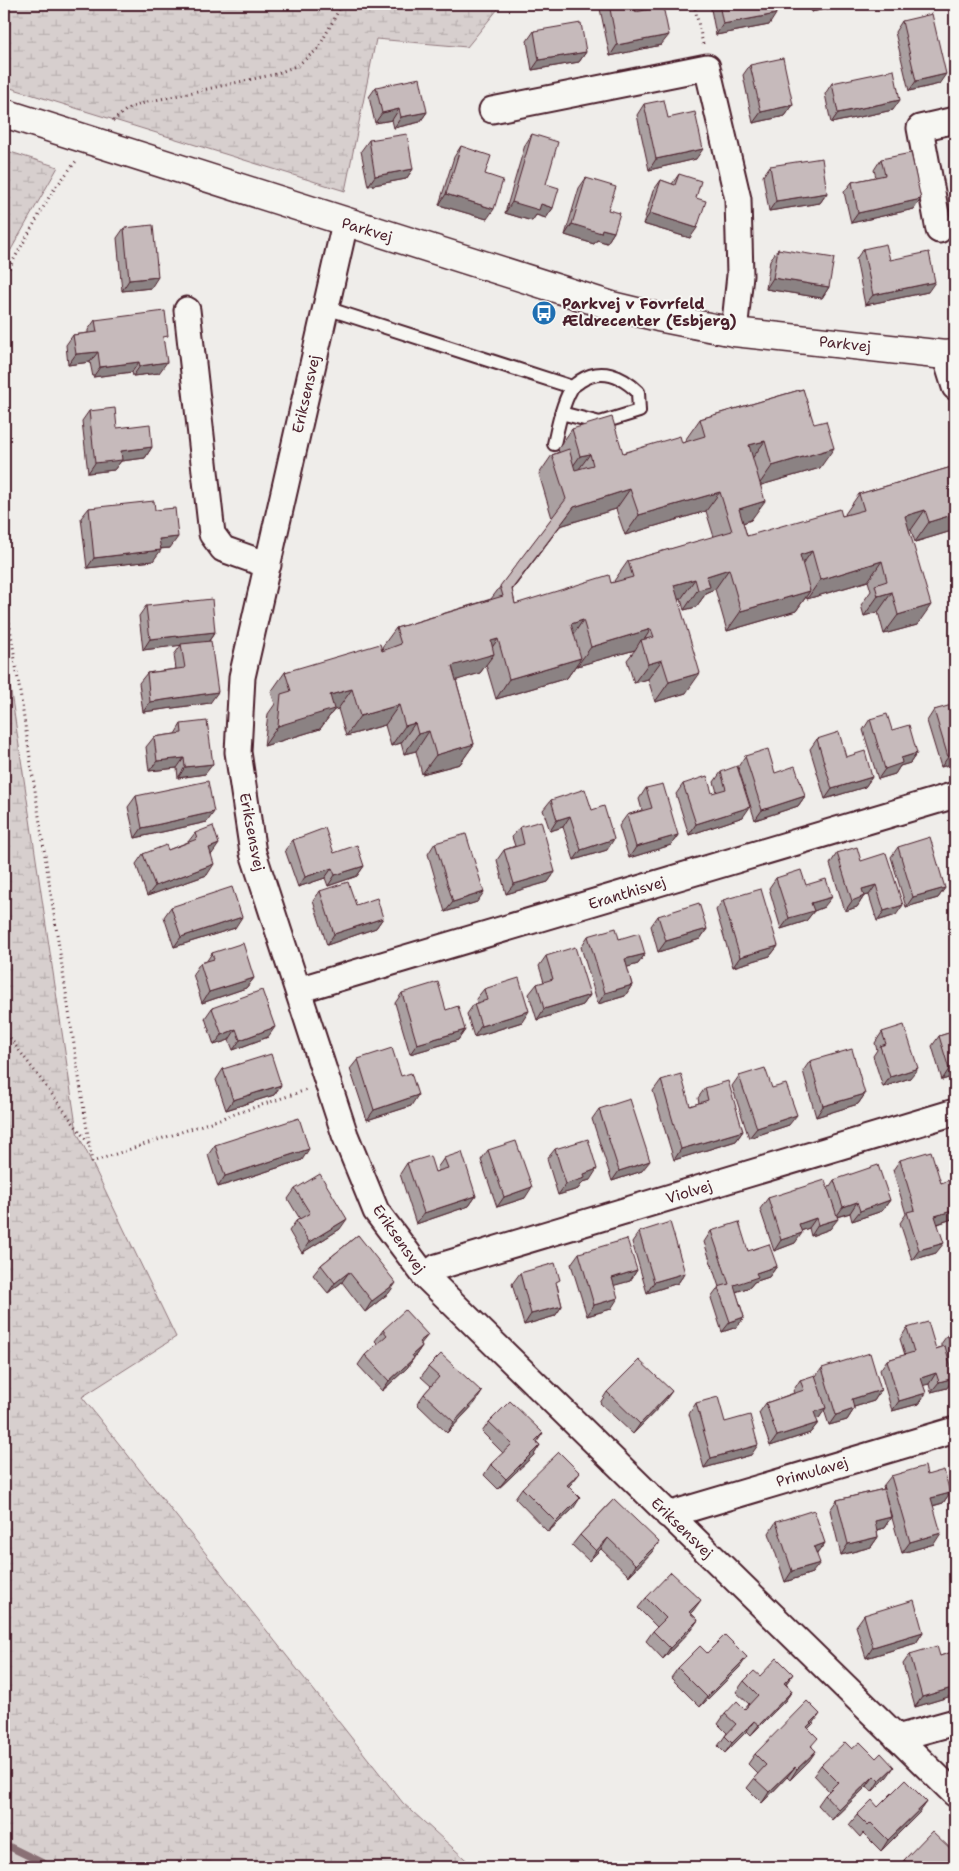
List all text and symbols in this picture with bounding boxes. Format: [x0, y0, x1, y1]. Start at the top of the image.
street label: Parkvej [339, 213, 395, 247]
place label: Parkvej v Fovrfeld Ældrecenter (Esbjerg) [562, 294, 737, 331]
bus stop icon: Parkvej v Fovrfeld Ældrecenter (Esbjerg) [531, 300, 557, 326]
street label: Parkvej [818, 331, 872, 357]
street label: Eriksensvej [287, 353, 325, 435]
street label: Eriksensvej [235, 791, 269, 873]
street label: Eranthisvej [586, 872, 668, 914]
street label: Violvej [663, 1175, 715, 1209]
street label: Eriksensvej [368, 1201, 430, 1277]
street label: Primulavej [774, 1452, 850, 1492]
street label: Eriksensvej [646, 1493, 718, 1563]

